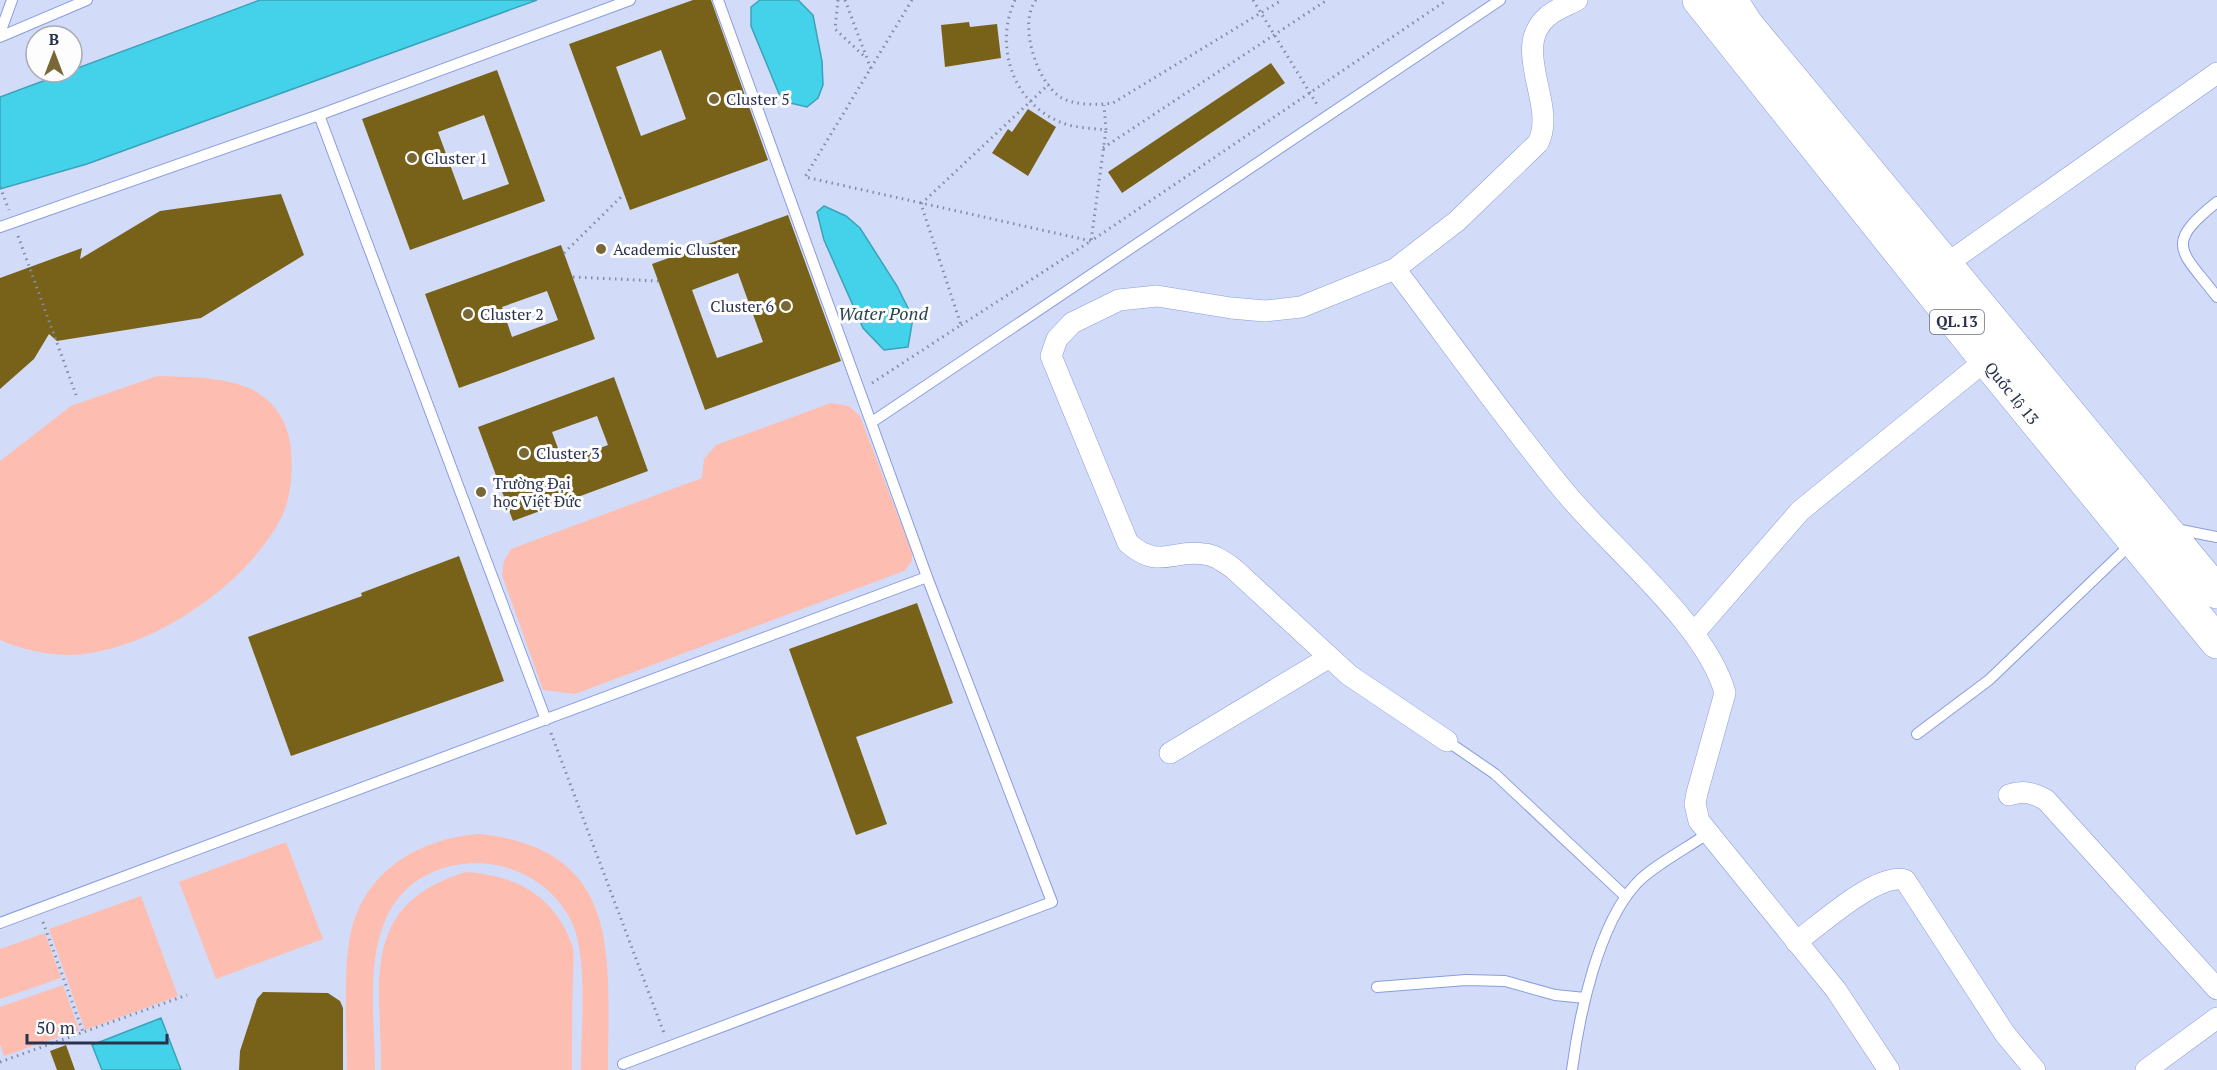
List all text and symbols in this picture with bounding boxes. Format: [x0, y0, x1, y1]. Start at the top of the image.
north arrow [24, 24, 84, 84]
text: B [49, 28, 59, 50]
place label: Cluster 5 [726, 88, 790, 110]
marker: Cluster 5 [707, 92, 721, 106]
place label: Cluster 1 [424, 147, 488, 169]
marker: Cluster 1 [405, 151, 419, 165]
place label: Academic Cluster [613, 238, 738, 260]
marker: Academic Cluster [594, 242, 608, 256]
place label: Cluster 6 [710, 295, 774, 317]
marker: Cluster 6 [779, 299, 793, 313]
water label: Water Pond [838, 301, 928, 325]
place label: Cluster 2 [480, 303, 544, 325]
marker: Cluster 2 [461, 307, 475, 321]
road number: QL.13 [1930, 310, 1984, 334]
street label: Quốc lộ 13 [1980, 357, 2044, 429]
place label: Cluster 3 [536, 442, 600, 464]
marker: Cluster 3 [517, 446, 531, 460]
place label: Trường Đại học Việt Đức [493, 472, 581, 512]
marker: Trường Đại học Việt Đức [474, 485, 488, 499]
scale bar [27, 1007, 166, 1045]
text: 50 m [36, 1015, 76, 1039]

